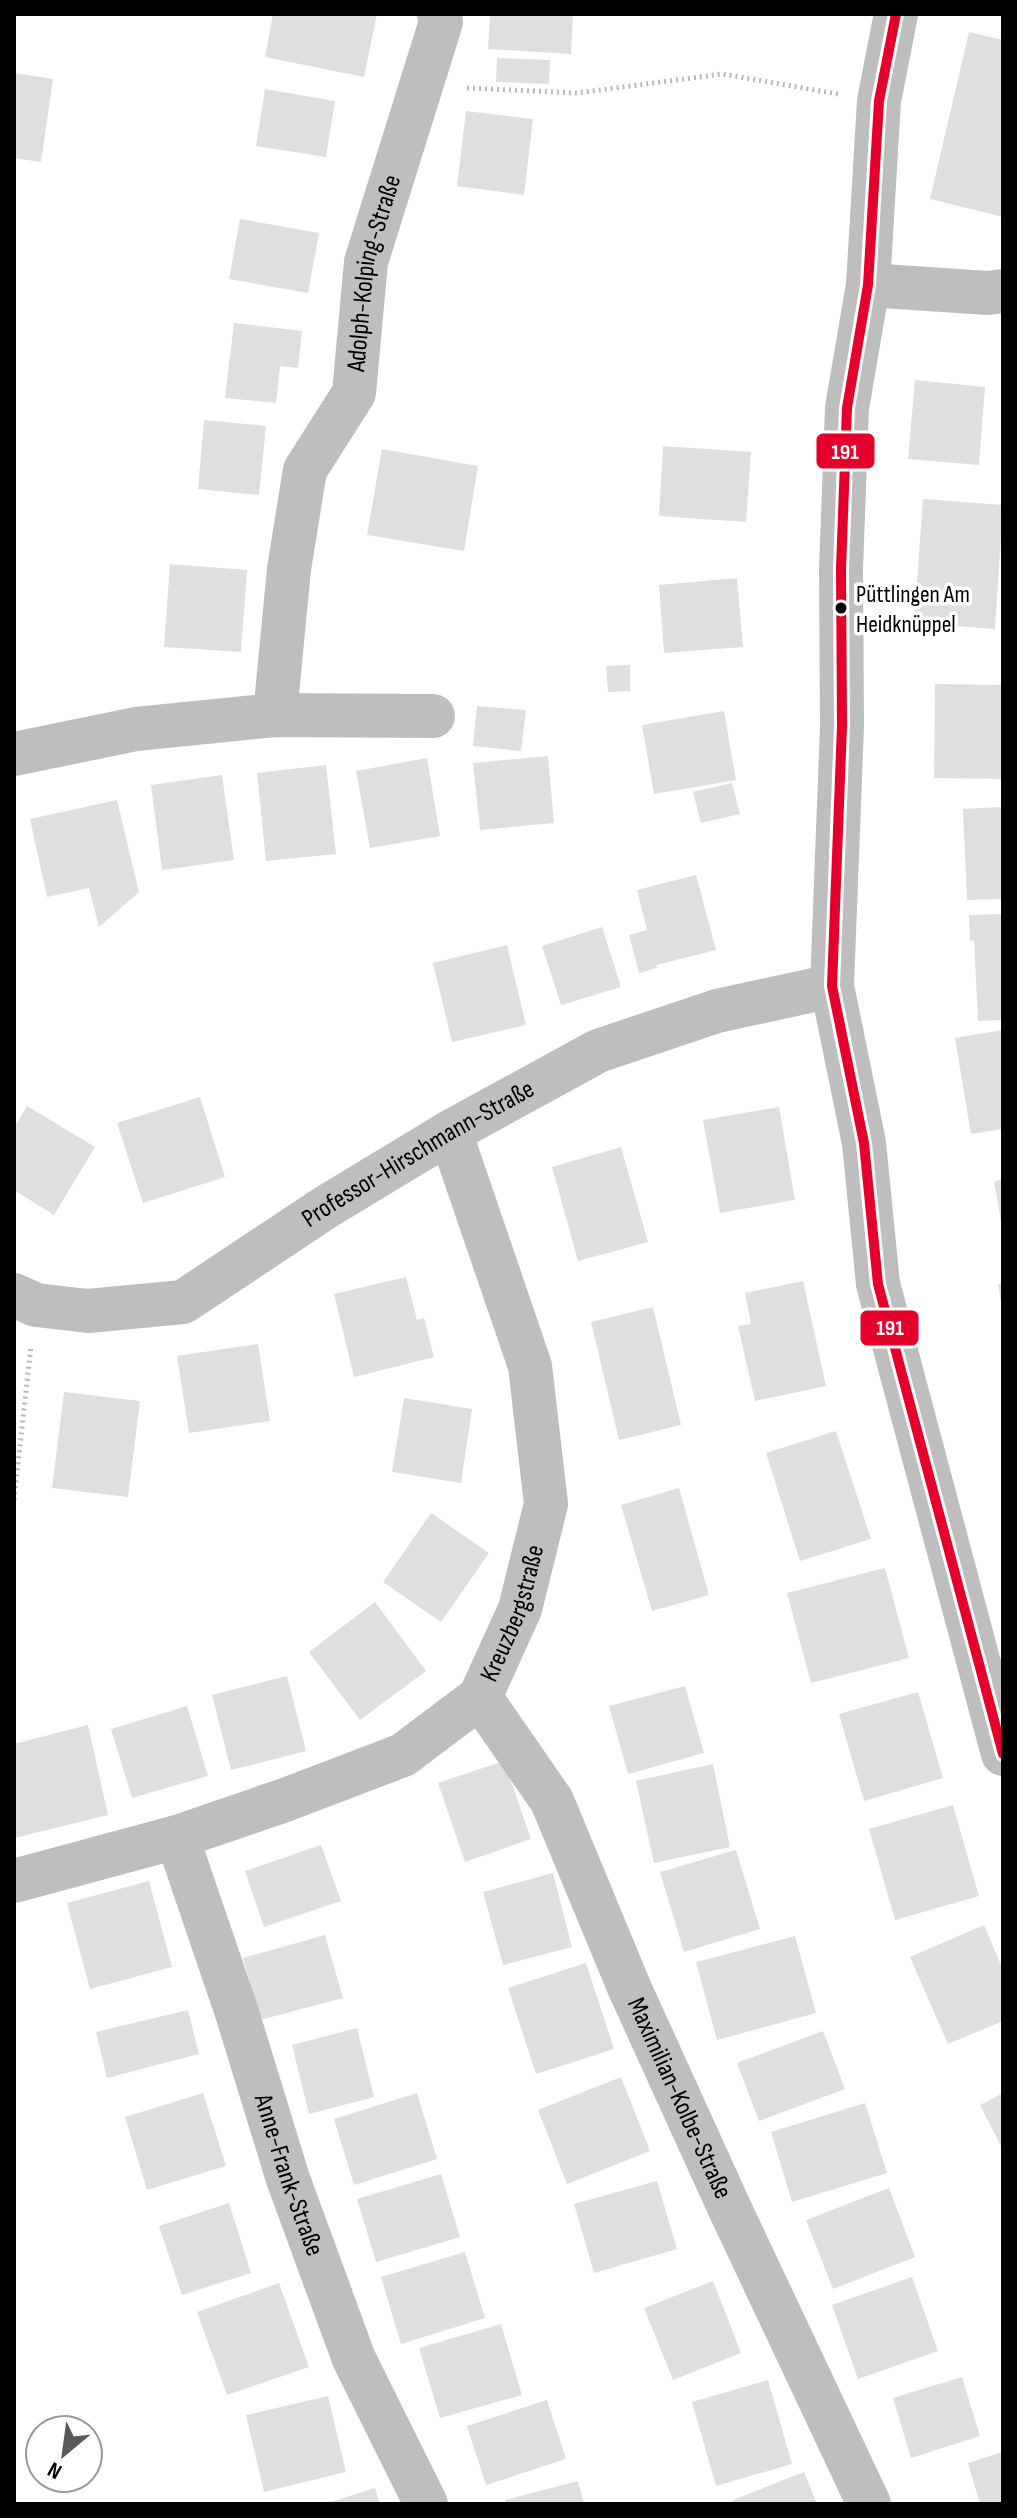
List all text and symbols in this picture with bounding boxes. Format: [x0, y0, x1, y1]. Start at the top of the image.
street label: Adolph-Kolping-Straße [340, 171, 408, 374]
line badge: 191 [815, 432, 876, 470]
text: 191 [831, 439, 859, 466]
place label: Püttlingen Am Heidknüppel [856, 580, 970, 639]
marker: Püttlingen Am Heidknüppel [833, 600, 849, 616]
street label: Professor-Hirschmann-Straße [296, 1073, 540, 1234]
line badge: 191 [859, 1309, 920, 1347]
text: 191 [876, 1315, 904, 1342]
street label: Kreuzbergstraße [474, 1542, 551, 1686]
street label: Maximilian-Kolbe-Straße [620, 1993, 739, 2204]
street label: Anne-Frank-Straße [247, 2089, 330, 2260]
north arrow [24, 2414, 104, 2494]
text: N [43, 2456, 67, 2485]

